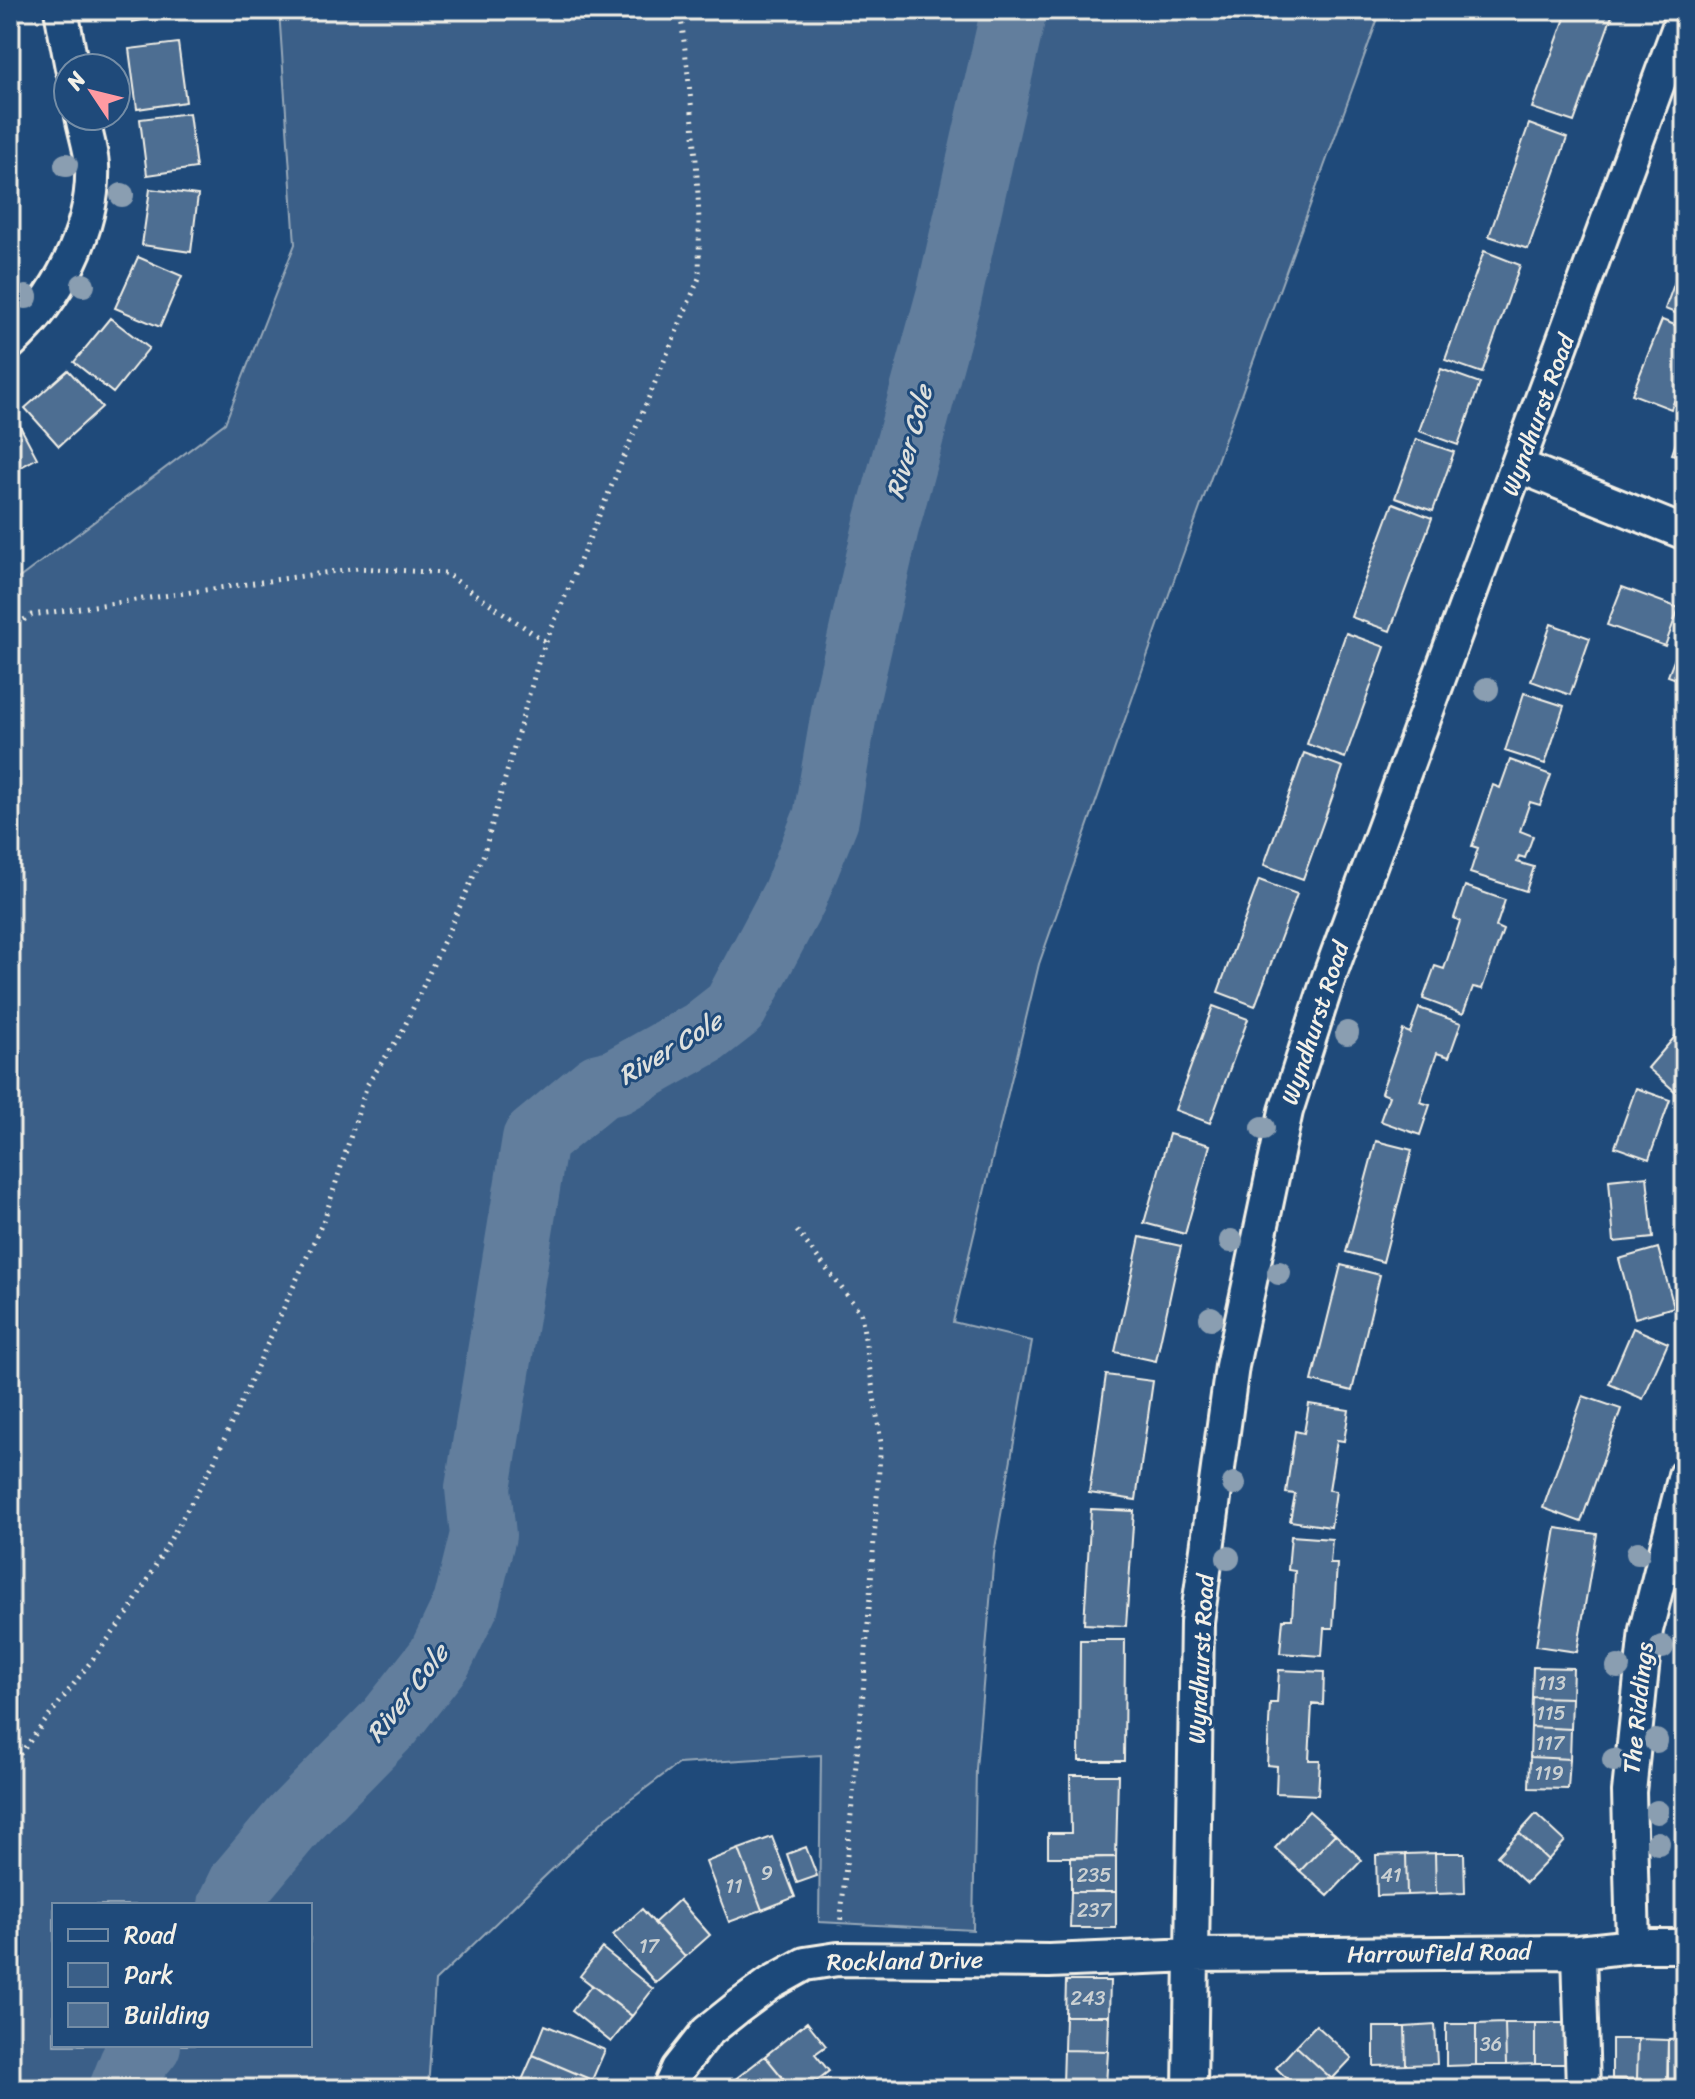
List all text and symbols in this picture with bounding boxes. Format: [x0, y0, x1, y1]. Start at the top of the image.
north arrow [52, 52, 132, 132]
text: N [55, 63, 97, 99]
street label: Wyndhurst Road [1489, 327, 1587, 502]
water label: River Cole [872, 378, 947, 504]
street label: Wyndhurst Road [1269, 934, 1362, 1110]
water label: River Cole [609, 997, 734, 1098]
street label: Wyndhurst Road [1176, 1572, 1226, 1745]
water label: River Cole [353, 1631, 462, 1753]
street label: The Riddings [1610, 1640, 1666, 1776]
house number: 113 [1538, 1666, 1566, 1701]
house number: 115 [1536, 1696, 1566, 1731]
house number: 117 [1536, 1726, 1566, 1761]
house number: 119 [1534, 1756, 1564, 1791]
house number: 9 [761, 1856, 773, 1891]
house number: 235 [1077, 1858, 1111, 1893]
house number: 41 [1380, 1858, 1402, 1893]
house number: 11 [725, 1869, 743, 1904]
house number: 237 [1077, 1893, 1113, 1928]
legend [52, 1903, 312, 2047]
text: Road [124, 1914, 178, 1956]
house number: 17 [639, 1929, 661, 1964]
street label: Harrowfield Road [1347, 1930, 1533, 1976]
street label: Rockland Drive [826, 1939, 984, 1983]
text: Park [124, 1954, 173, 1996]
house number: 243 [1070, 1981, 1106, 2016]
text: Building [124, 1994, 210, 2036]
house number: 36 [1480, 2027, 1502, 2062]

